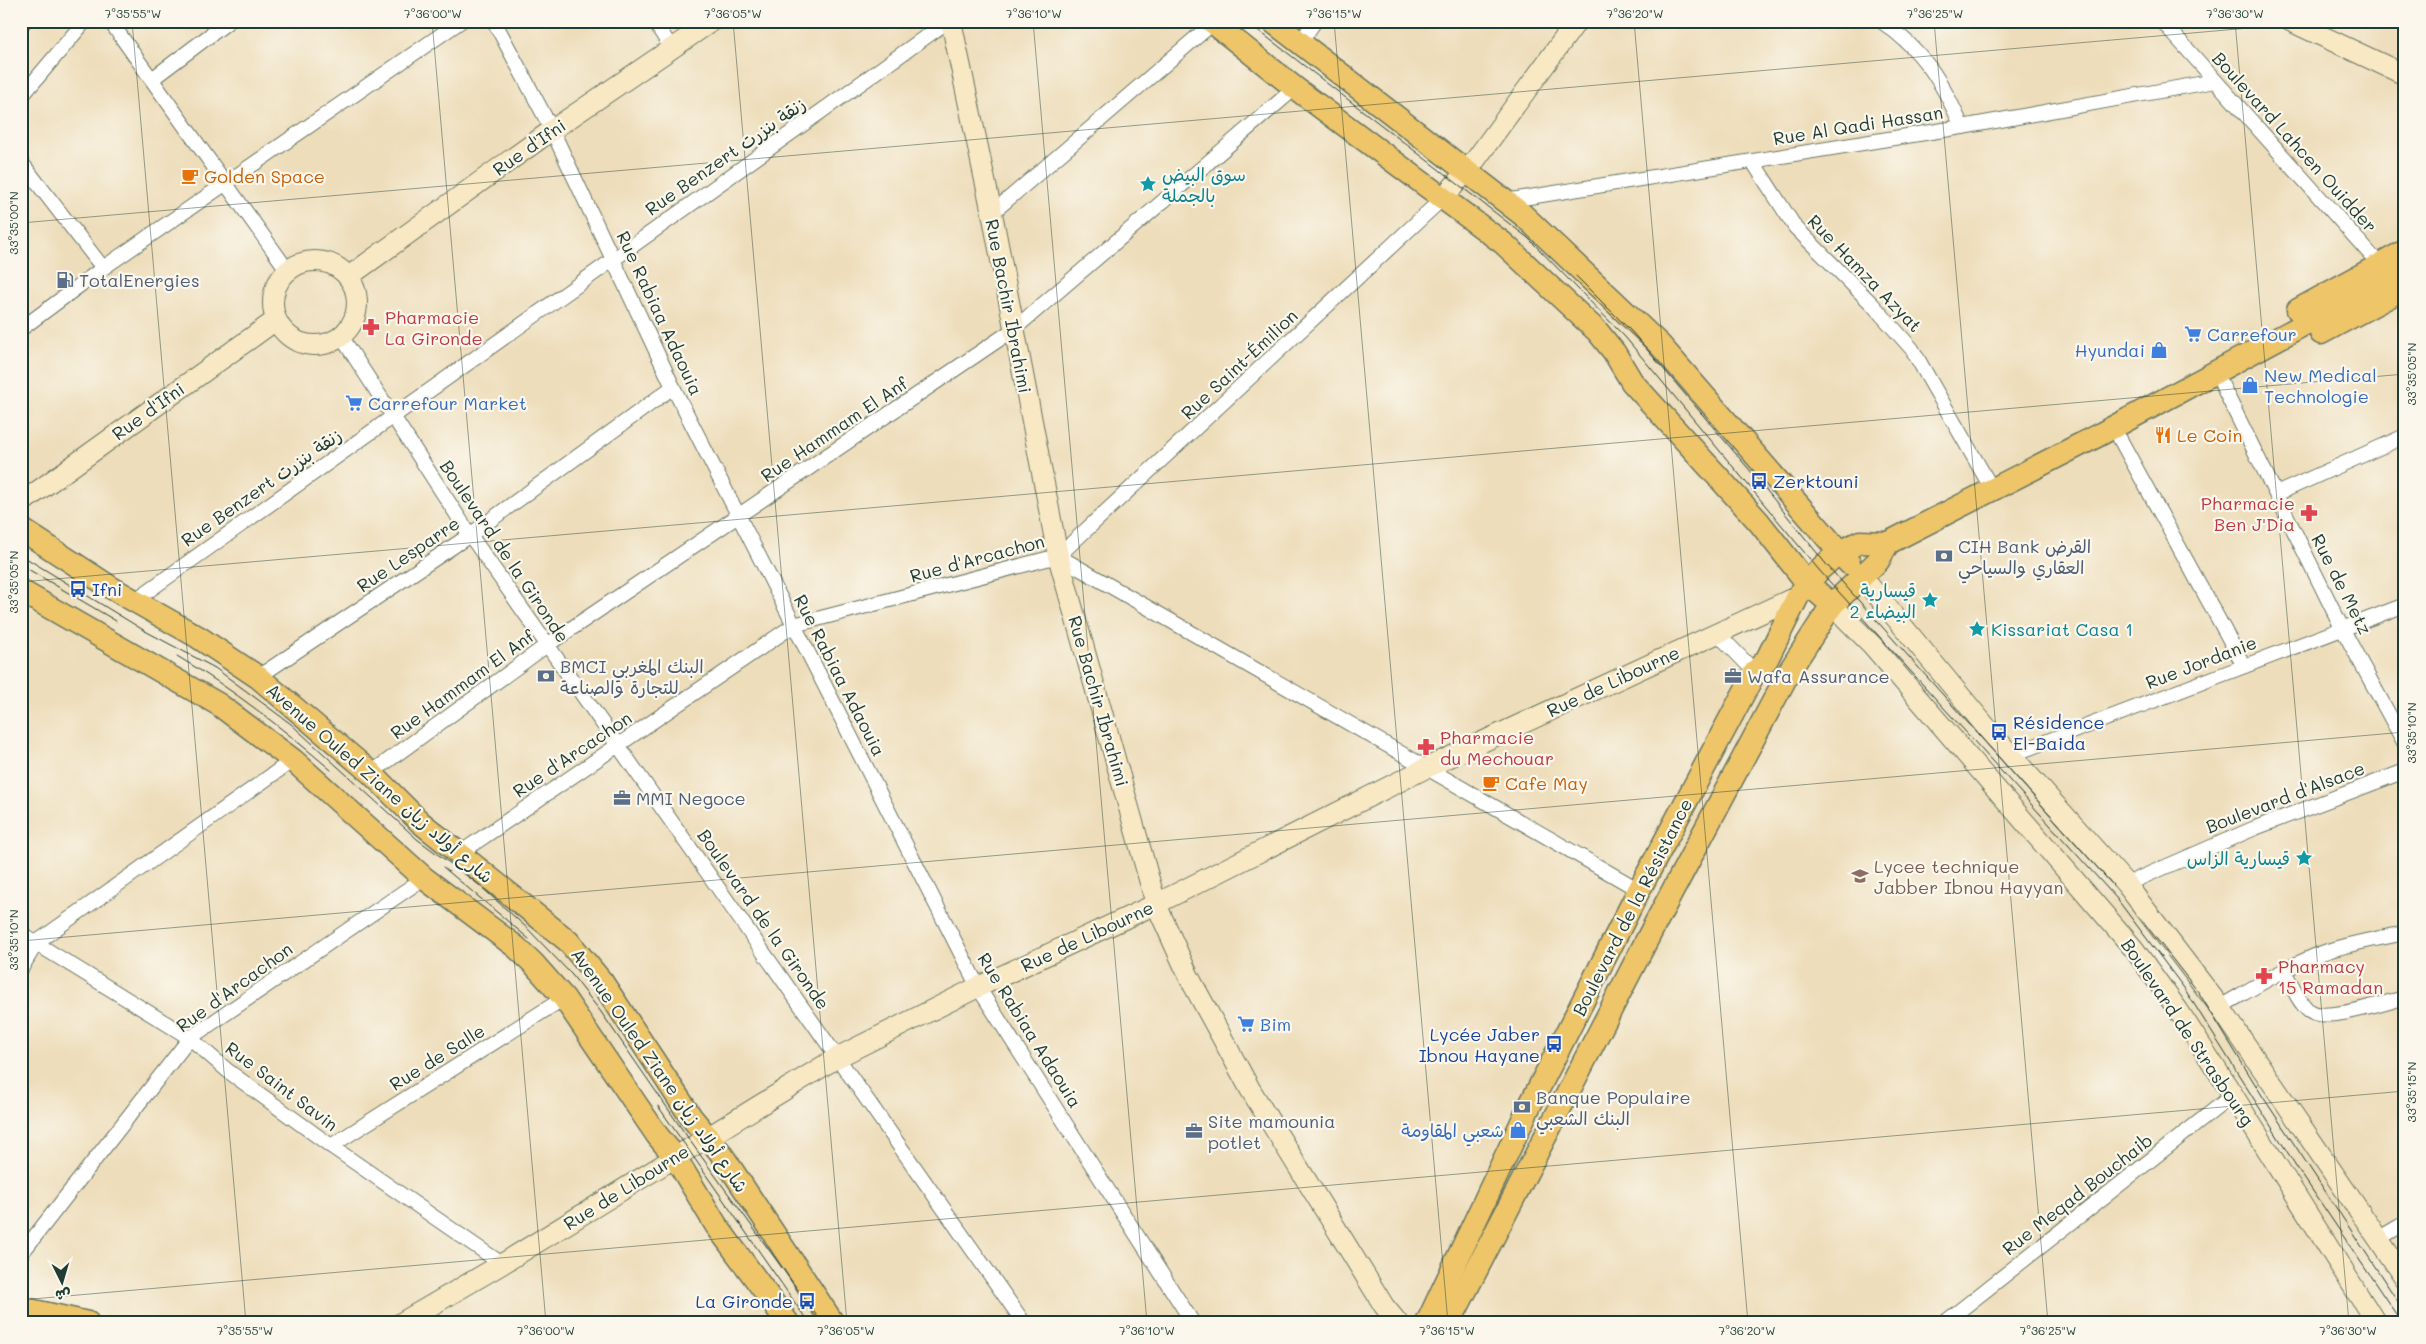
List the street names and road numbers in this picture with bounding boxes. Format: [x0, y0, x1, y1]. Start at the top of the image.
street label: Boulevard Lahcen Ouidder [2207, 47, 2383, 237]
street label: Rue Benzert زنقة بنزرت [640, 92, 810, 220]
street label: Rue Al Qadi Hassan [1771, 100, 1945, 150]
street label: Rue d'Ifni [488, 113, 570, 181]
street label: Rue Hamza Azyat [1803, 209, 1927, 337]
street label: Rue Bachir Ibrahimi [980, 217, 1038, 395]
street label: Rue Rabiaa Adaouia [611, 227, 709, 399]
street label: Rue Saint-Émilion [1175, 304, 1303, 424]
street label: Rue Hammam El Anf [756, 370, 913, 487]
street label: Rue d'Ifni [107, 377, 189, 445]
street label: Rue Benzert زنقة بنزرت [176, 423, 346, 551]
street label: Boulevard de la Gironde [435, 455, 575, 647]
street label: Rue Lesparre [352, 511, 464, 597]
street label: Rue d'Arcachon [907, 529, 1047, 587]
street label: Rue de Metz [2306, 530, 2378, 638]
street label: Rue Rabiaa Adaouia [789, 590, 891, 760]
street label: Rue Bachir Ibrahimi [1063, 613, 1135, 789]
street label: Rue Hammam El Anf [385, 623, 540, 744]
street label: Rue Jordanie [2142, 630, 2260, 694]
street label: Rue de Libourne [1543, 640, 1683, 722]
street label: Avenue Ouled Ziane شارع أولاد زيان [261, 678, 498, 889]
street label: Rue d'Arcachon [508, 705, 636, 803]
street label: Boulevard d'Alsace [2202, 756, 2368, 838]
street label: Boulevard de la Résistance [1567, 794, 1697, 1020]
street label: Boulevard de la Gironde [692, 824, 836, 1014]
street label: Rue de Libourne [1017, 895, 1157, 977]
street label: Boulevard de Strasbourg [2116, 934, 2260, 1130]
street label: Rue d'Arcachon [171, 937, 297, 1037]
street label: Avenue Ouled Ziane شارع أولاد زيان [565, 943, 754, 1198]
street label: Rue Rabiaa Adaouia [973, 948, 1087, 1112]
street label: Rue de Salle [385, 1018, 489, 1096]
street label: Rue Saint Savin [221, 1036, 343, 1136]
street label: Rue Meqad Bouchaib [1997, 1128, 2157, 1260]
street label: Rue de Libourne [559, 1139, 693, 1235]

